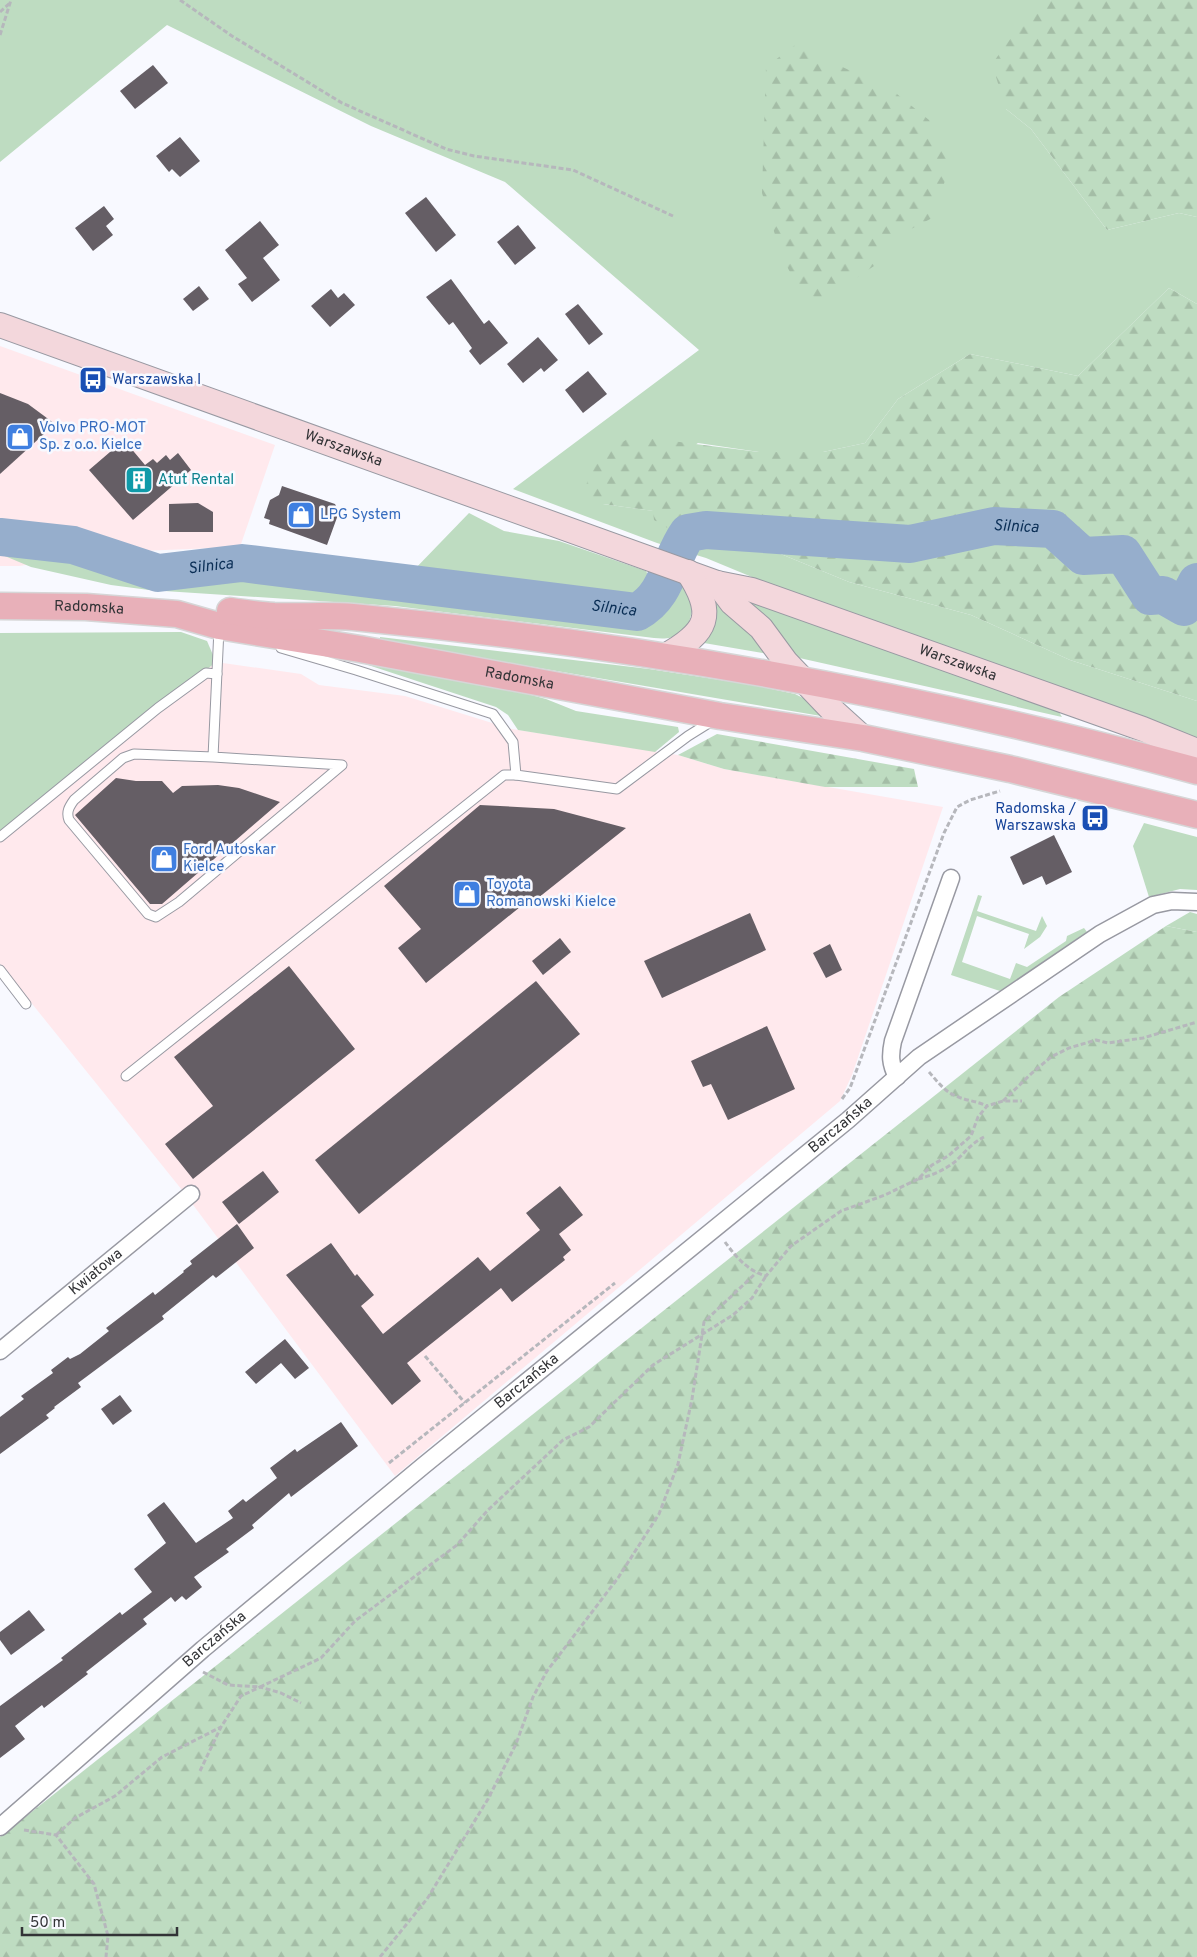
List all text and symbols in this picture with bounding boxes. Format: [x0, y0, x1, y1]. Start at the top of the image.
bus stop icon: Warszawska I [78, 365, 108, 395]
place label: Warszawska I [112, 371, 201, 390]
place label: Volvo PRO-MOT Sp. z o.o. Kielce [39, 419, 146, 455]
shop icon: Volvo PRO-MOT Sp. z o.o. Kielce [5, 422, 35, 452]
street label: Warszawska [302, 426, 385, 471]
building icon: Atut Rental [124, 465, 154, 495]
place label: Atut Rental [158, 471, 234, 490]
shop icon: LPG System [286, 500, 316, 530]
place label: LPG System [320, 506, 401, 525]
water label: Silnica [993, 516, 1040, 538]
water label: Silnica [187, 554, 235, 579]
water label: Silnica [590, 596, 638, 622]
street label: Radomska [54, 597, 125, 619]
street label: Warszawska [916, 641, 999, 686]
street label: Radomska [483, 663, 556, 694]
place label: Radomska / Warszawska [995, 800, 1077, 836]
bus stop icon: Radomska / Warszawska [1080, 803, 1110, 833]
place label: Ford Autoskar Kielce [183, 841, 276, 877]
shop icon: Ford Autoskar Kielce [149, 844, 179, 874]
place label: Toyota Romanowski Kielce [486, 876, 616, 912]
shop icon: Toyota Romanowski Kielce [452, 879, 482, 909]
street label: Barczańska [805, 1093, 876, 1158]
street label: Kwiatowa [65, 1245, 126, 1300]
street label: Barczańska [491, 1350, 563, 1413]
street label: Barczańska [179, 1607, 250, 1672]
scale bar [22, 1904, 178, 1936]
text: 50 m [30, 1914, 65, 1933]

